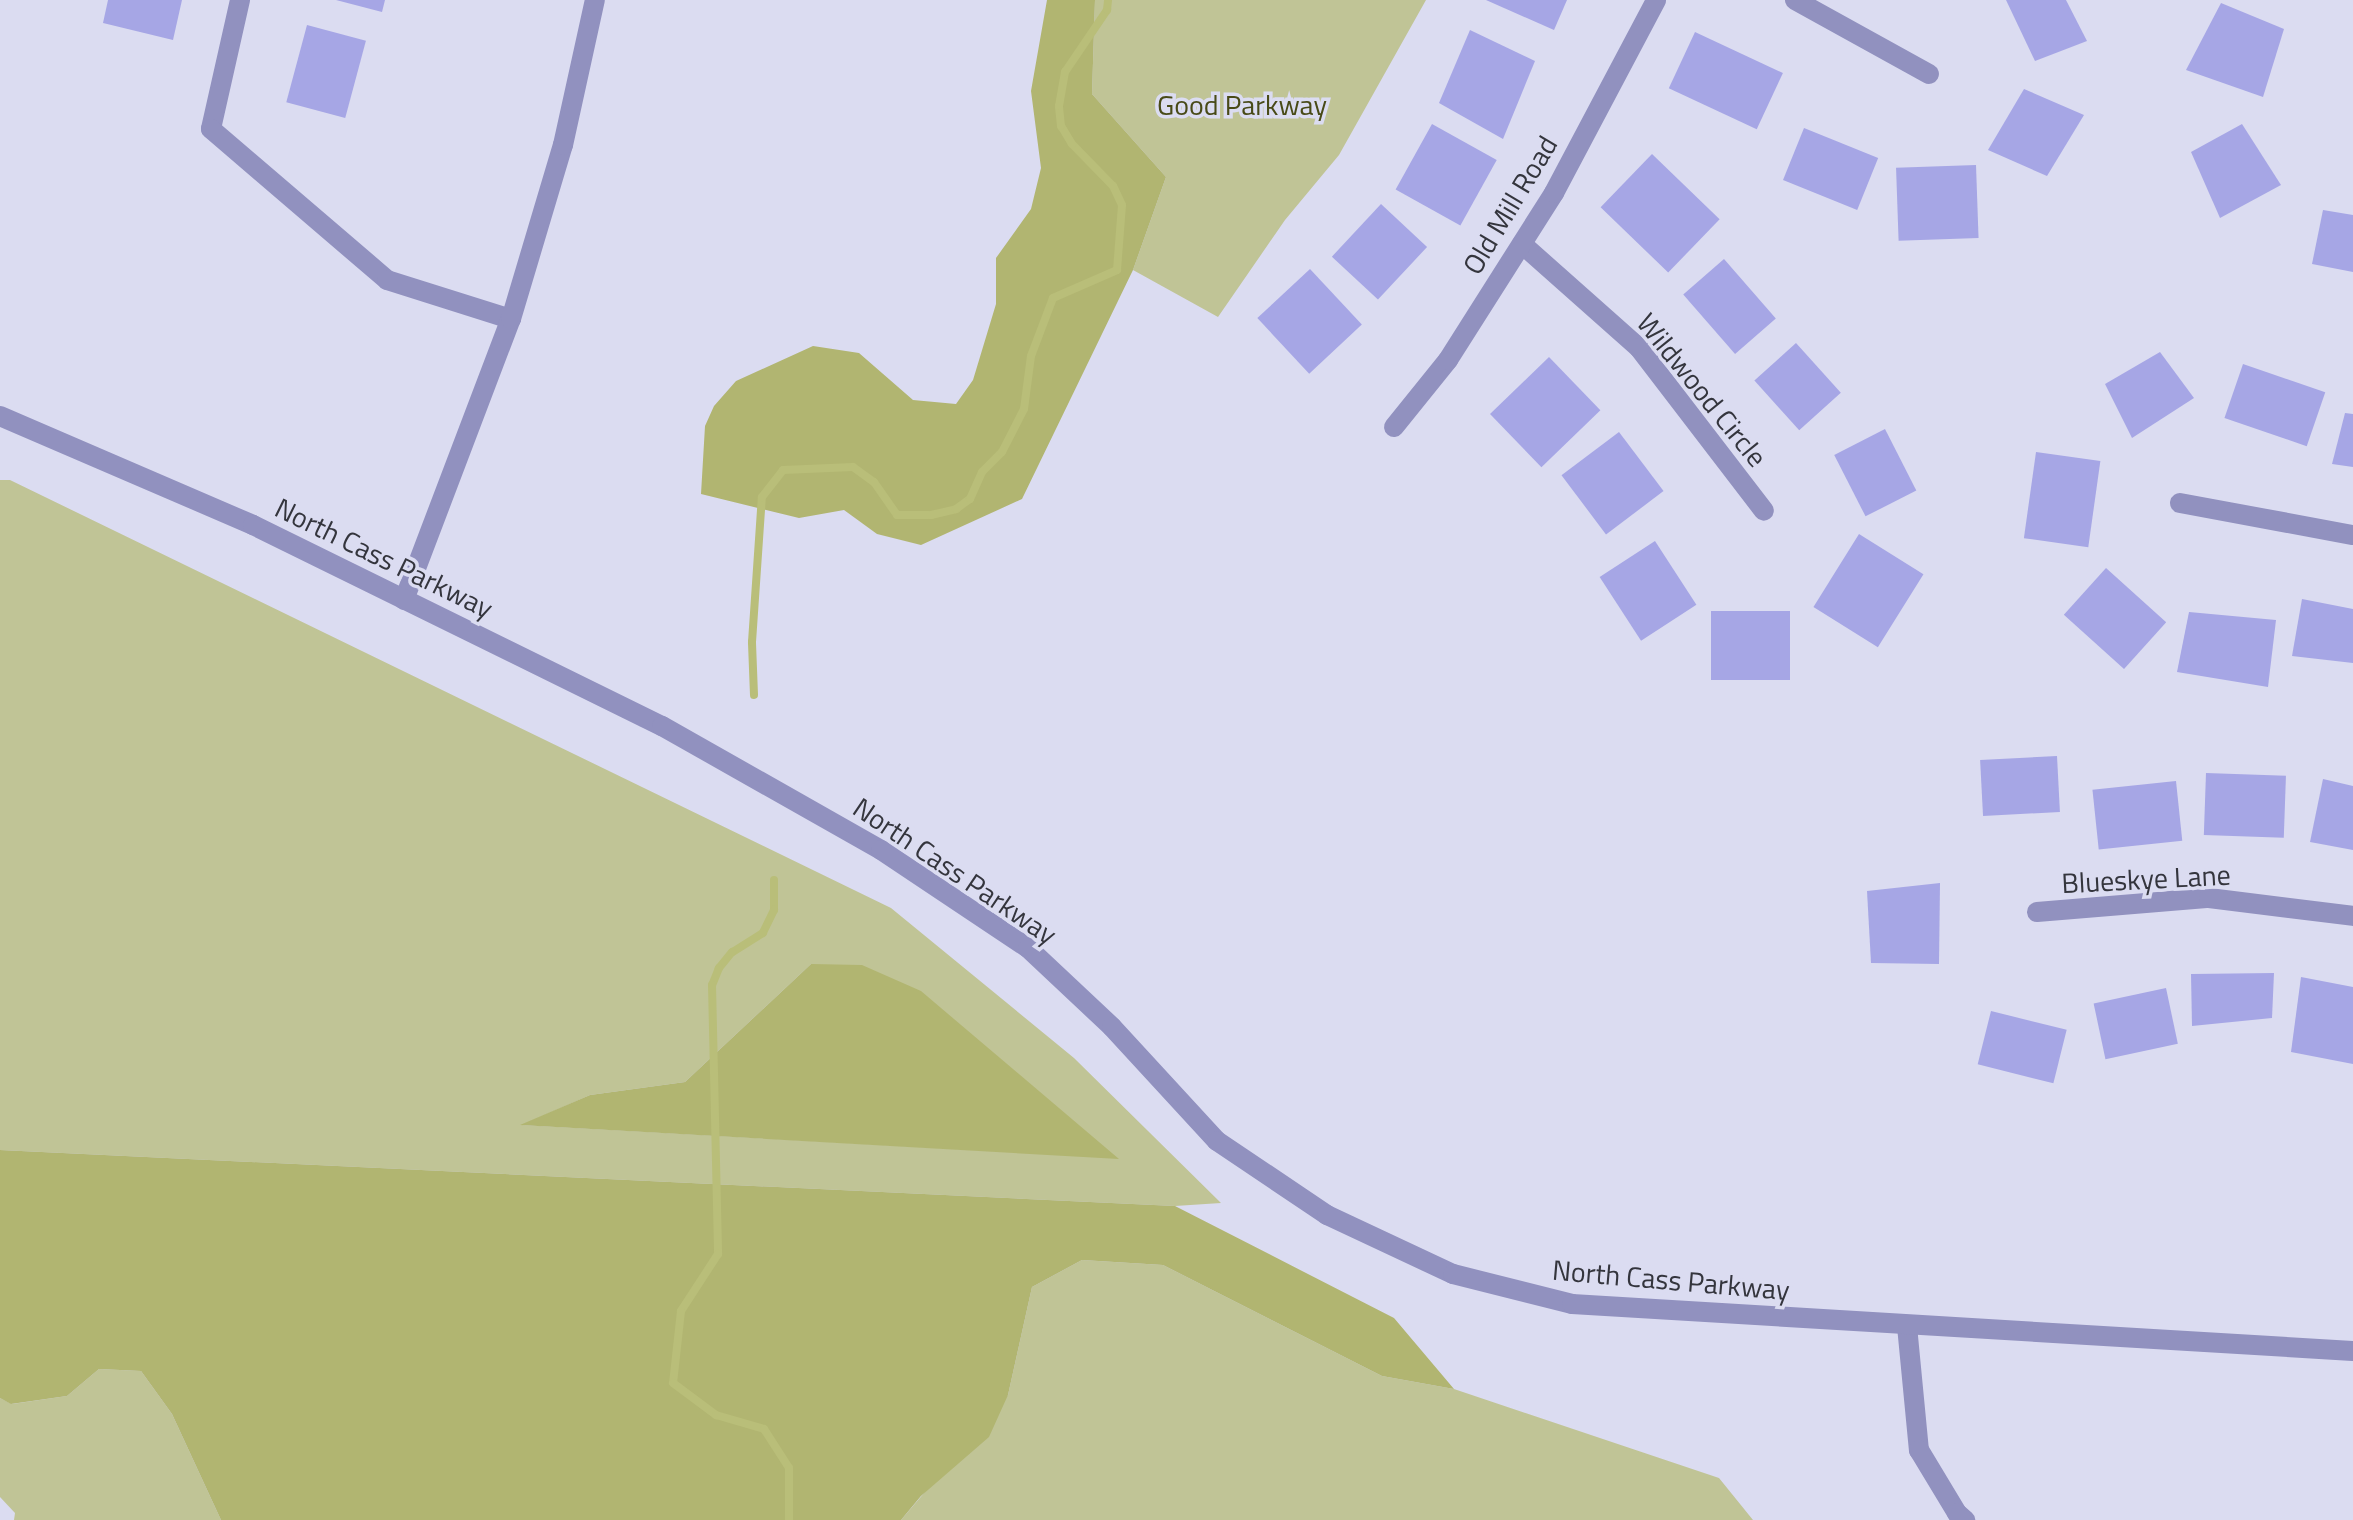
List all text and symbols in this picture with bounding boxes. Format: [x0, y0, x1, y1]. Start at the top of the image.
park label: Good Parkway [1157, 88, 1327, 122]
street label: Old Mill Road [1456, 130, 1564, 280]
street label: Wildwood Circle [1630, 307, 1774, 473]
street label: North Cass Parkway [270, 491, 498, 625]
street label: North Cass Parkway [847, 791, 1063, 951]
street label: Blueskye Lane [2061, 858, 2231, 900]
street label: North Cass Parkway [1551, 1253, 1791, 1307]

